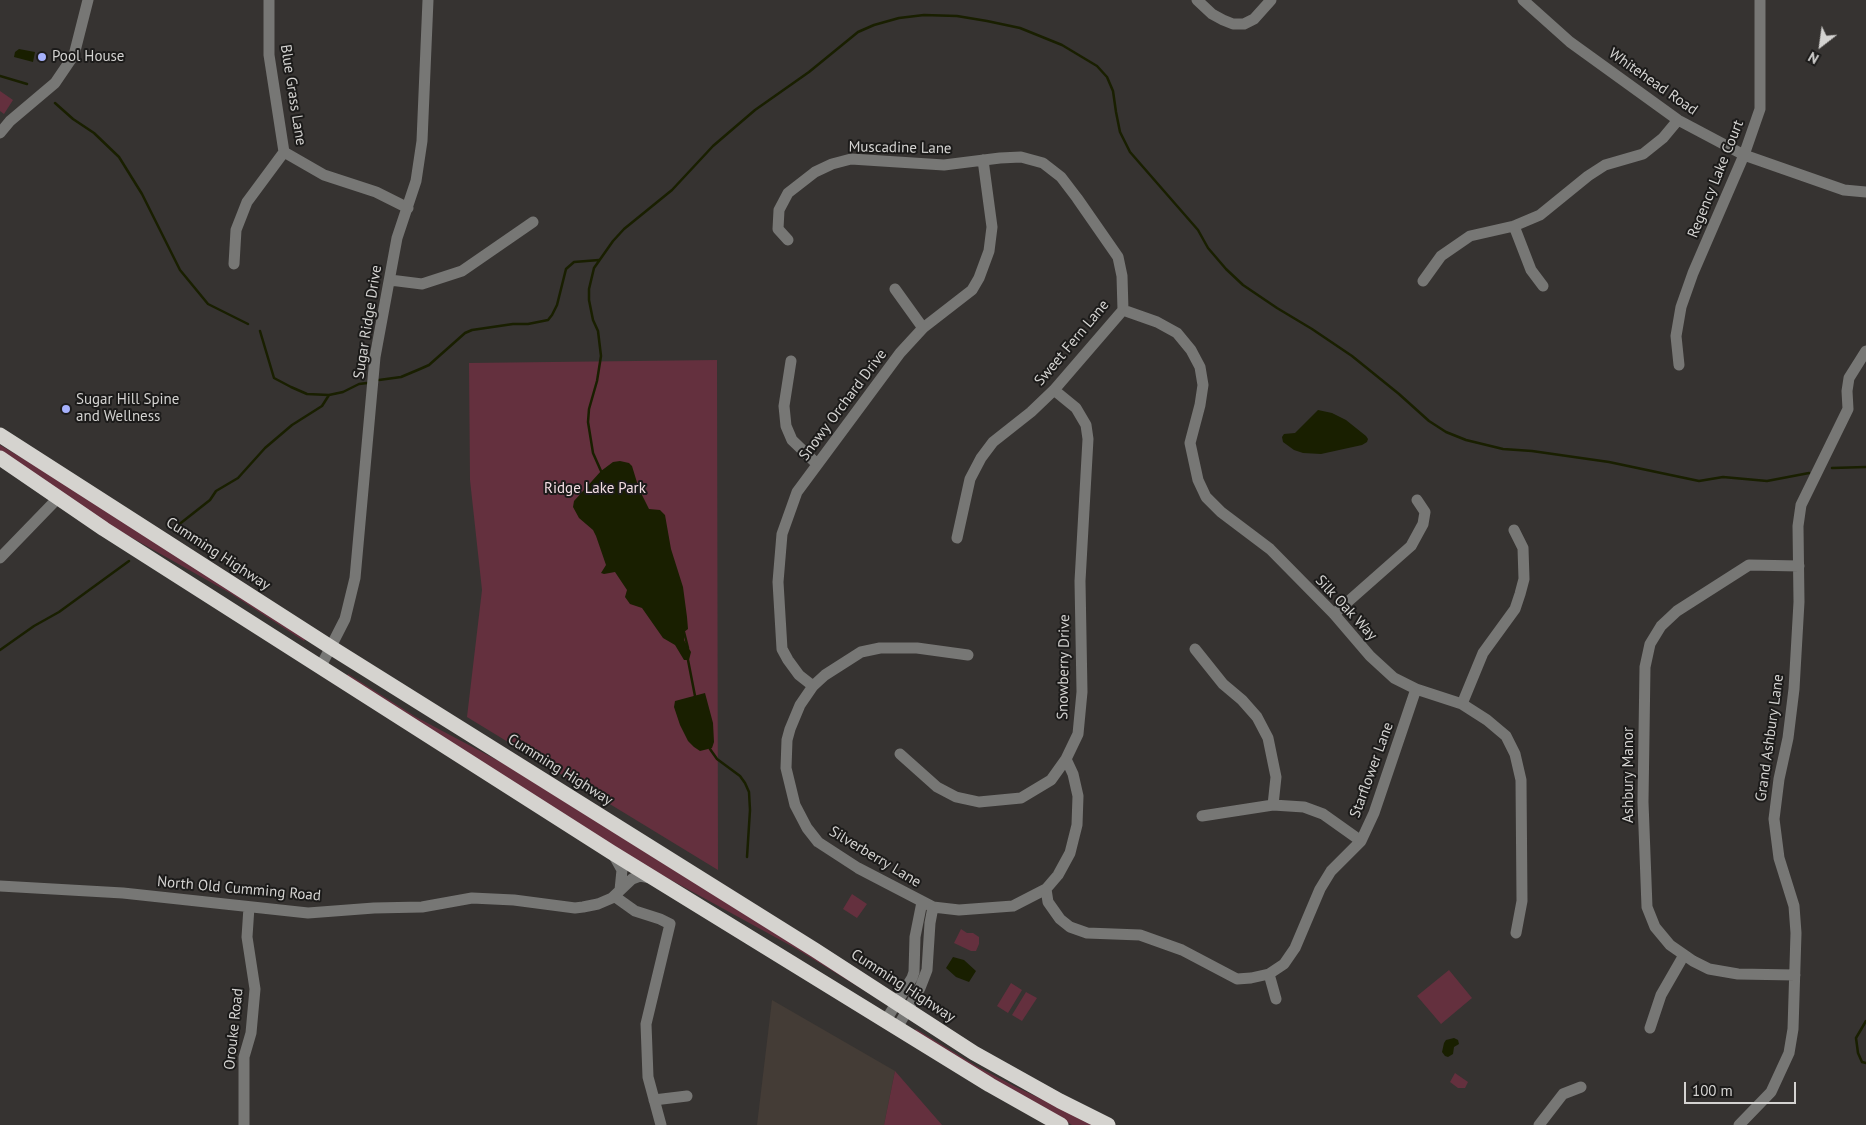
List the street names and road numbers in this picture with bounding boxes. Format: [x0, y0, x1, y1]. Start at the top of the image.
street label: Blue Grass Lane [276, 43, 310, 147]
street label: Whitehead Road [1605, 45, 1701, 119]
street label: Regency Lake Court [1684, 117, 1748, 241]
street label: Muscadine Lane [848, 138, 952, 158]
street label: Sugar Ridge Drive [350, 264, 386, 380]
street label: Sweet Fern Lane [1031, 296, 1113, 390]
street label: Snowy Orchard Drive [795, 346, 891, 464]
street label: Cumming Highway [162, 514, 274, 594]
street label: Silk Oak Way [1311, 572, 1381, 644]
street label: Snowberry Drive [1054, 614, 1074, 720]
street label: Grand Ashbury Lane [1752, 673, 1788, 803]
street label: Starflower Lane [1346, 720, 1398, 820]
street label: Ashbury Manor [1620, 727, 1638, 823]
street label: Cumming Highway [504, 730, 616, 810]
street label: Silverberry Lane [826, 823, 924, 891]
street label: North Old Cumming Road [156, 873, 322, 905]
street label: Cumming Highway [847, 946, 959, 1026]
street label: Orouke Road [221, 987, 247, 1071]

